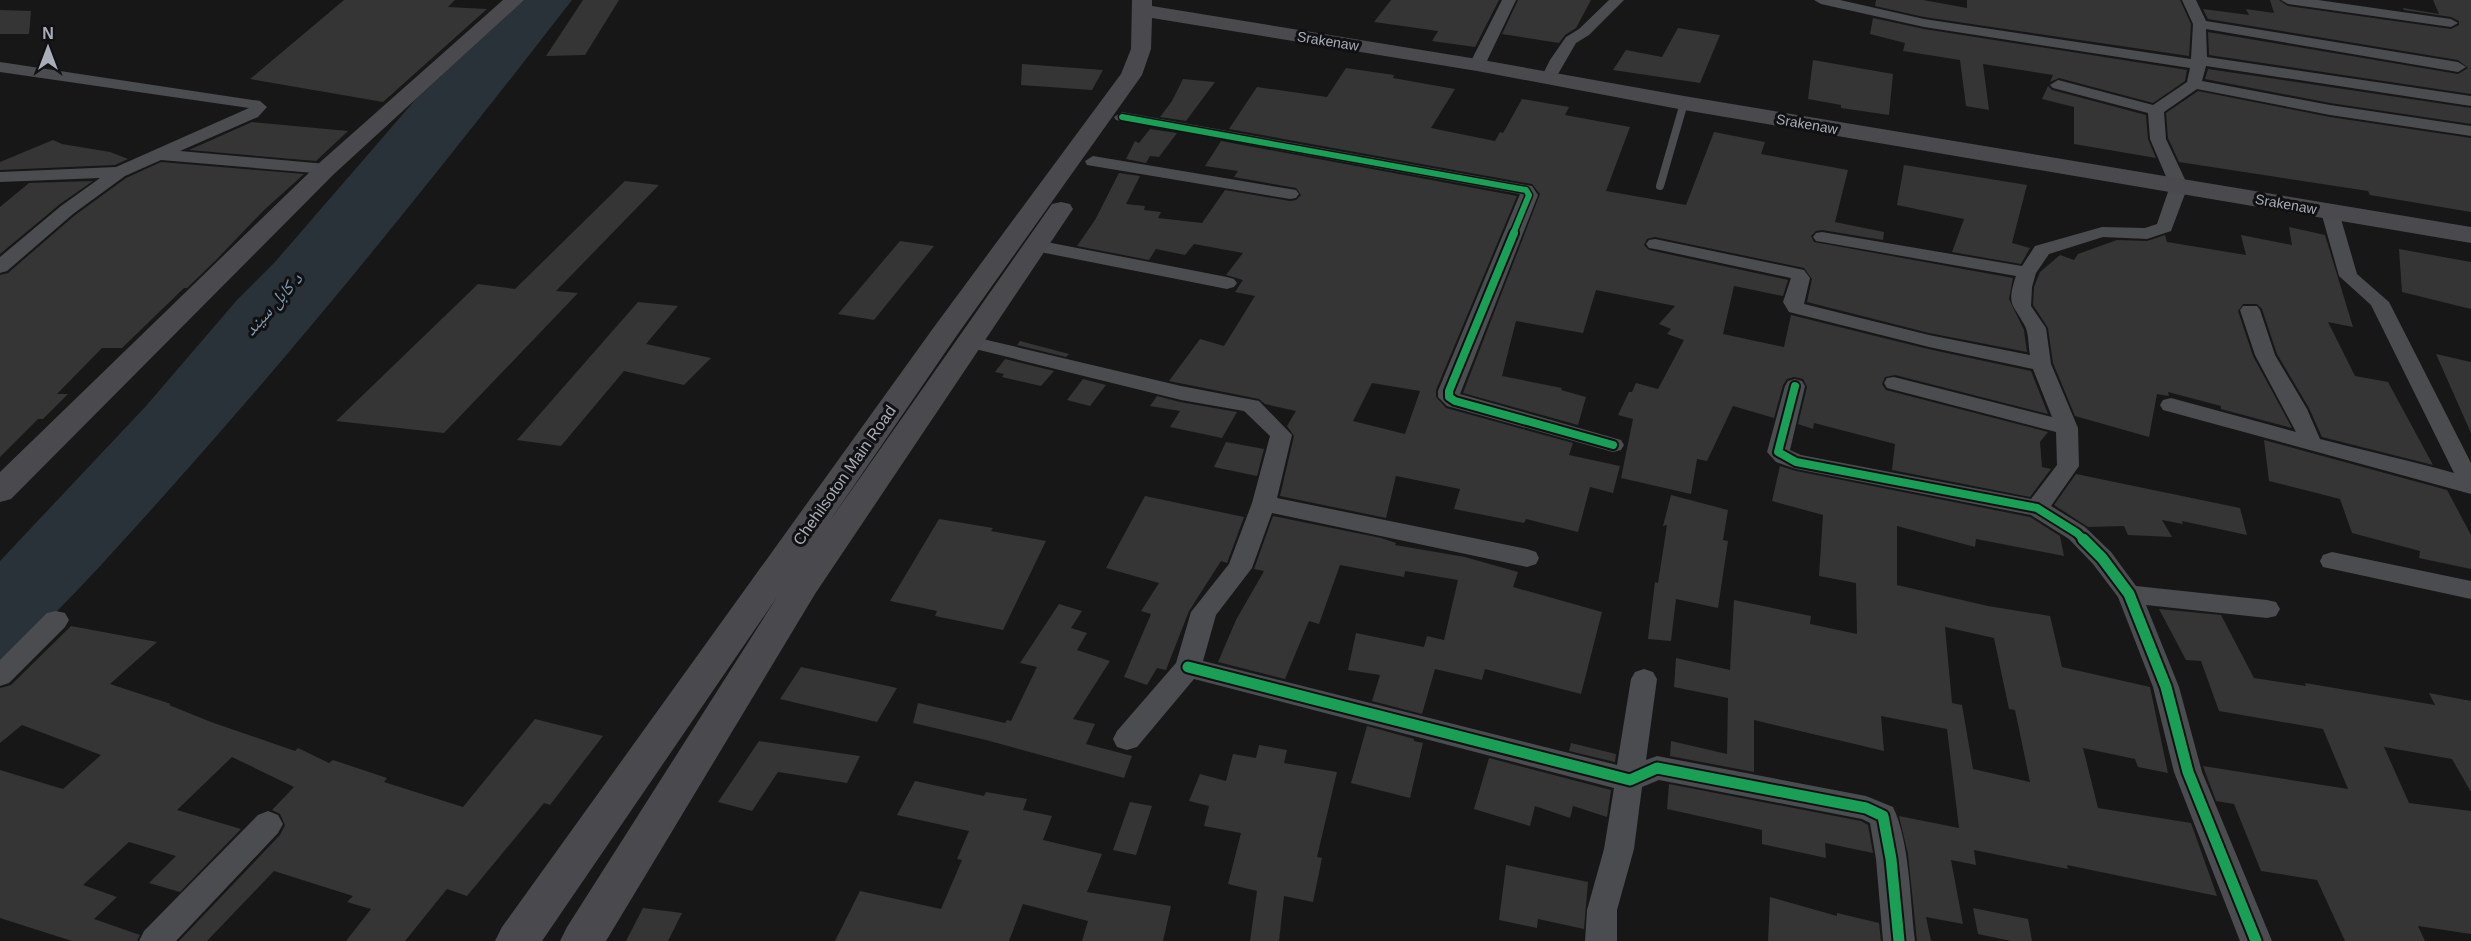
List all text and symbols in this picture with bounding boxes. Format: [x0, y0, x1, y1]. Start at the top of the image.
north arrow [18, 18, 78, 78]
text: N [42, 25, 54, 42]
street label: Srakenaw [1296, 28, 1361, 54]
street label: Srakenaw [1775, 111, 1840, 137]
street label: Srakenaw [2254, 191, 2319, 217]
water label: د کابل سيند [240, 268, 307, 340]
street label: Chehilsoton Main Road [790, 402, 899, 548]

